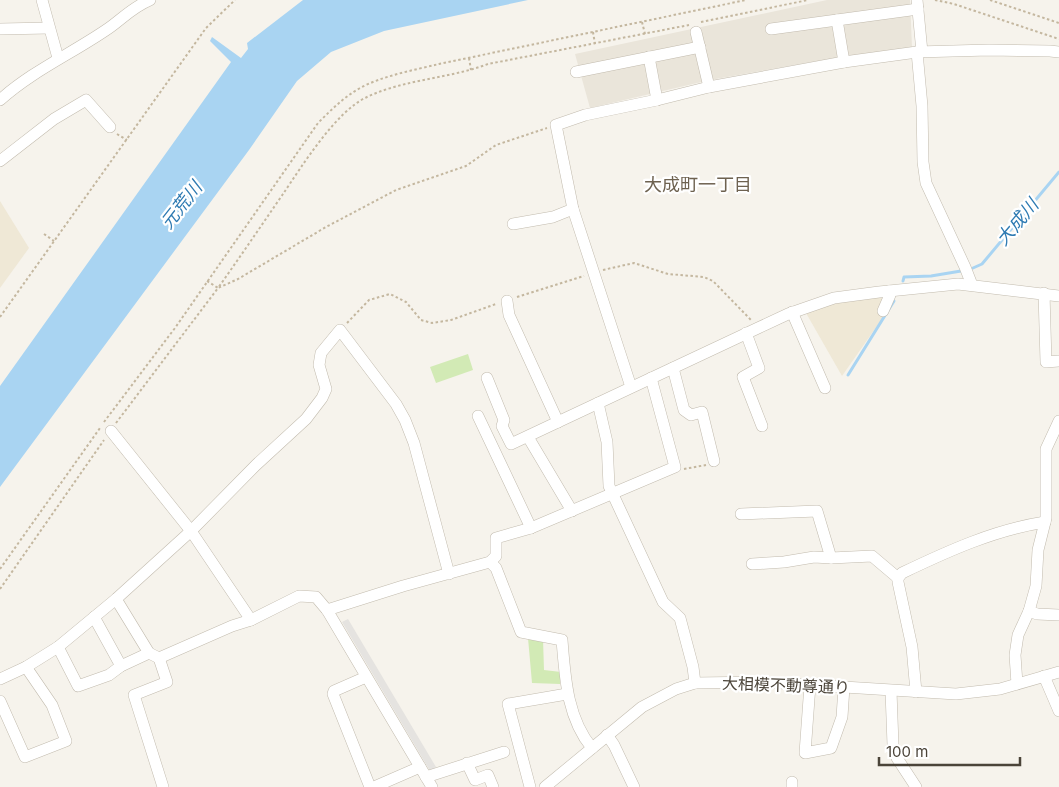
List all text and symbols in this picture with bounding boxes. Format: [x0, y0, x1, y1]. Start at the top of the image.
district label: 大成町一丁目 [644, 174, 752, 195]
water label: 元荒川 [156, 176, 207, 233]
water label: 大成川 [992, 193, 1044, 249]
street label: 大相模不動尊通り [722, 673, 850, 697]
scale bar [879, 734, 1020, 766]
text: 100 m [886, 742, 928, 761]

